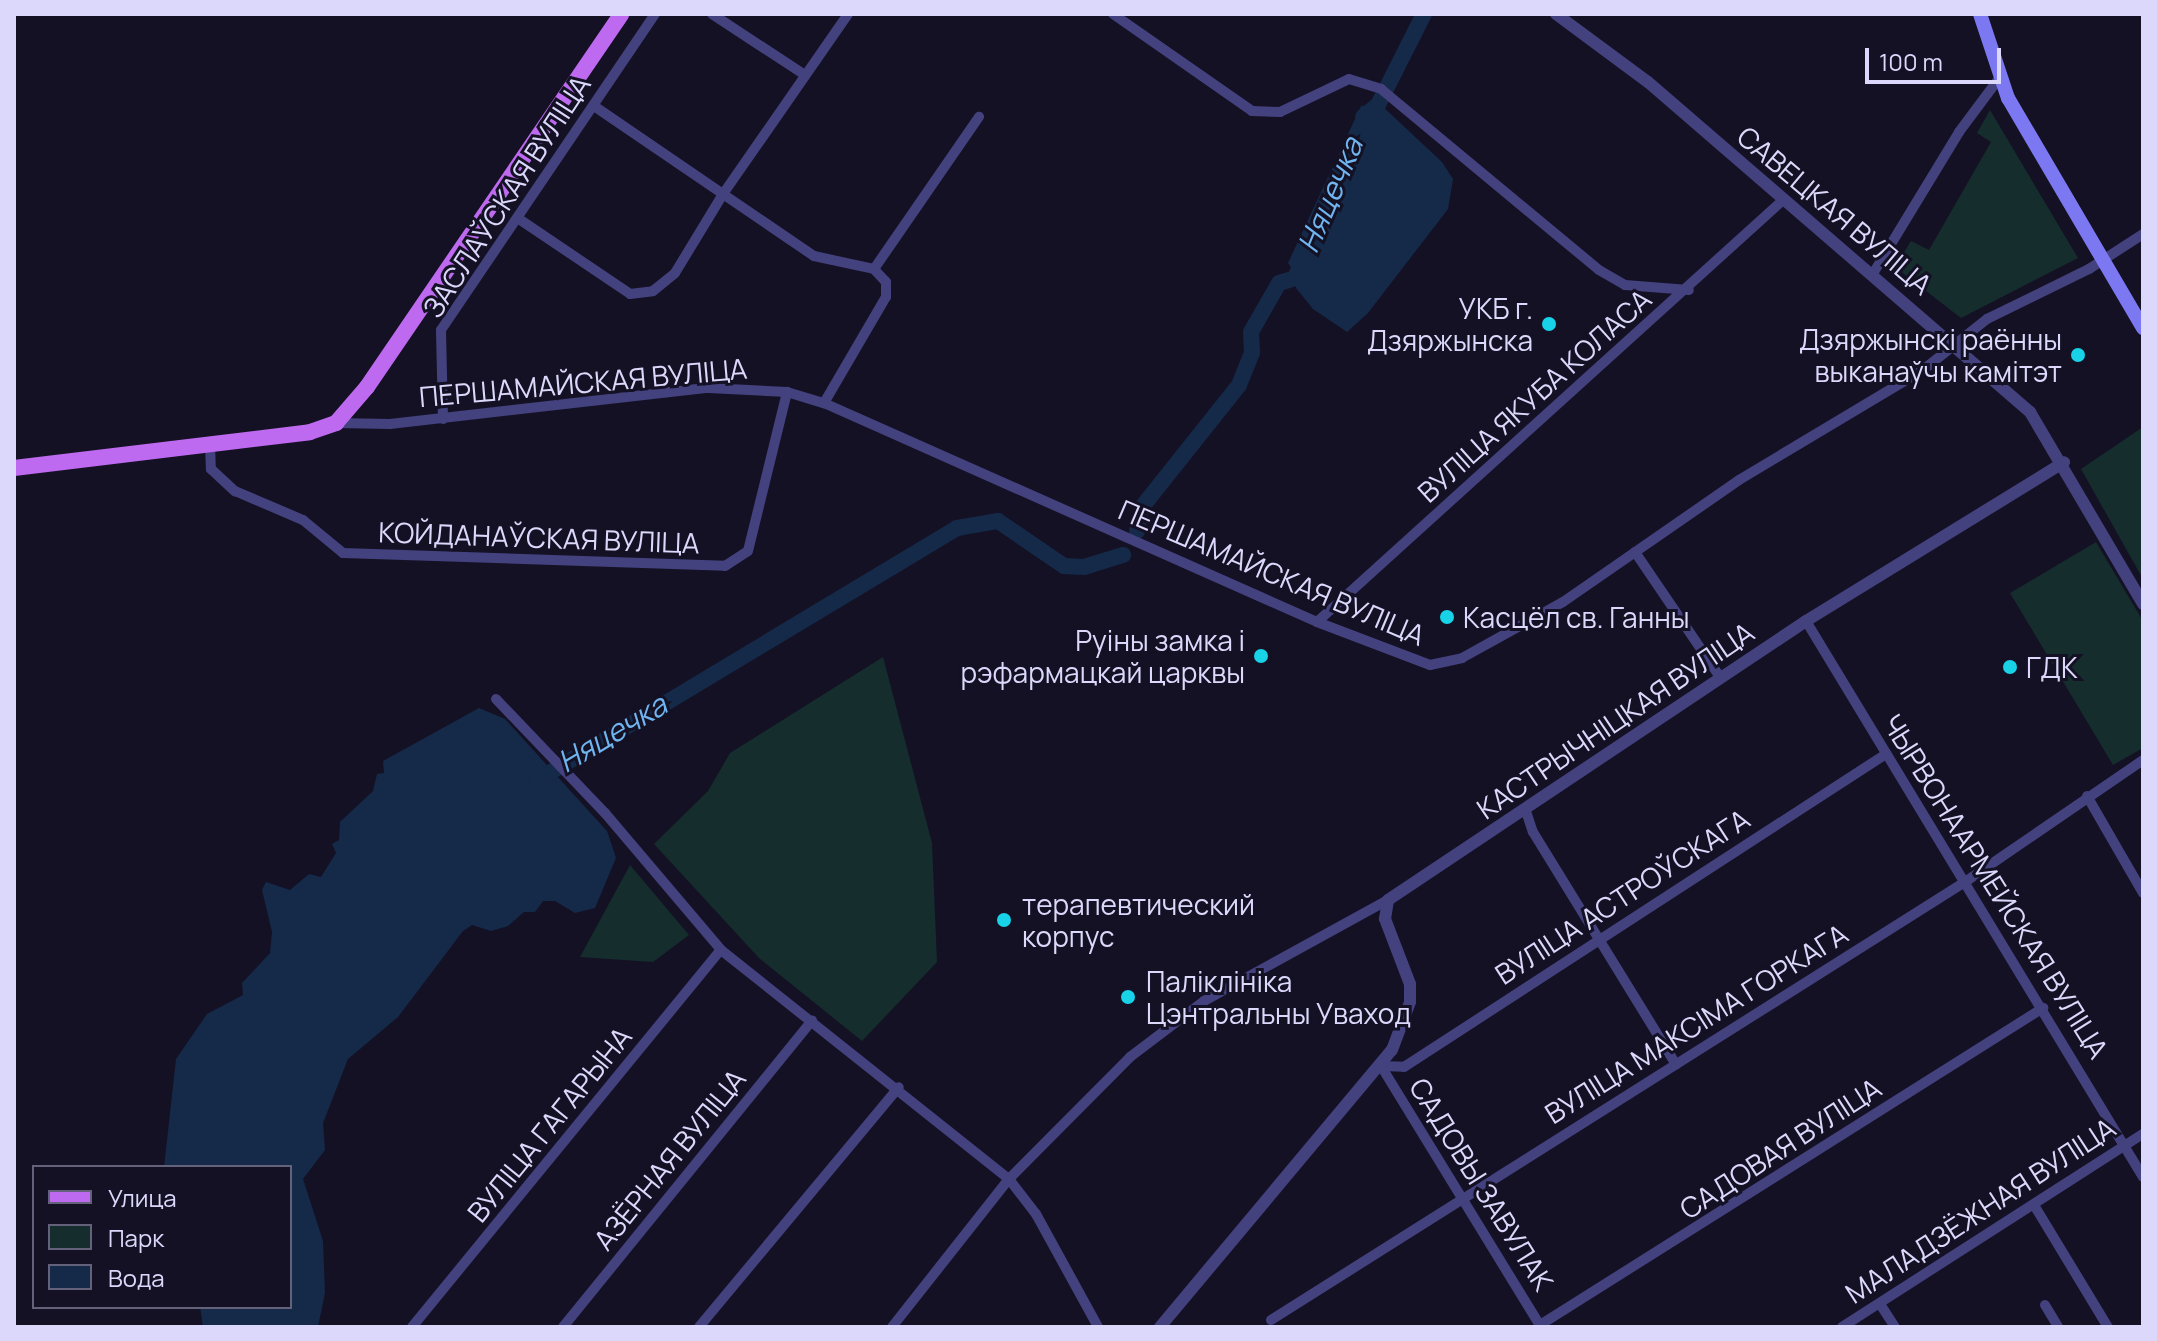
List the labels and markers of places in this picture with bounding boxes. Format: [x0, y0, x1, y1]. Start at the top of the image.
place label: УКБ г. Дзяржынска [1367, 291, 1533, 357]
marker: УКБ г. Дзяржынска [1540, 315, 1558, 333]
place label: Дзяржынскі раённы выканаўчы камітэт [1799, 322, 2062, 388]
marker: Дзяржынскі раённы выканаўчы камітэт [2069, 346, 2087, 364]
place label: Касцёл св. Ганны [1463, 600, 1690, 634]
marker: Касцёл св. Ганны [1438, 608, 1456, 626]
place label: Руіны замка і рэфармацкай царквы [960, 623, 1245, 689]
marker: Руіны замка і рэфармацкай царквы [1252, 647, 1270, 665]
place label: ГДК [2026, 650, 2078, 684]
marker: ГДК [2001, 658, 2019, 676]
place label: терапевтический корпус [1022, 887, 1255, 953]
marker: терапевтический корпус [993, 909, 1015, 931]
place label: Паліклініка Цэнтральны Уваход [1146, 964, 1411, 1030]
marker: Паліклініка Цэнтральны Уваход [1117, 986, 1139, 1008]

